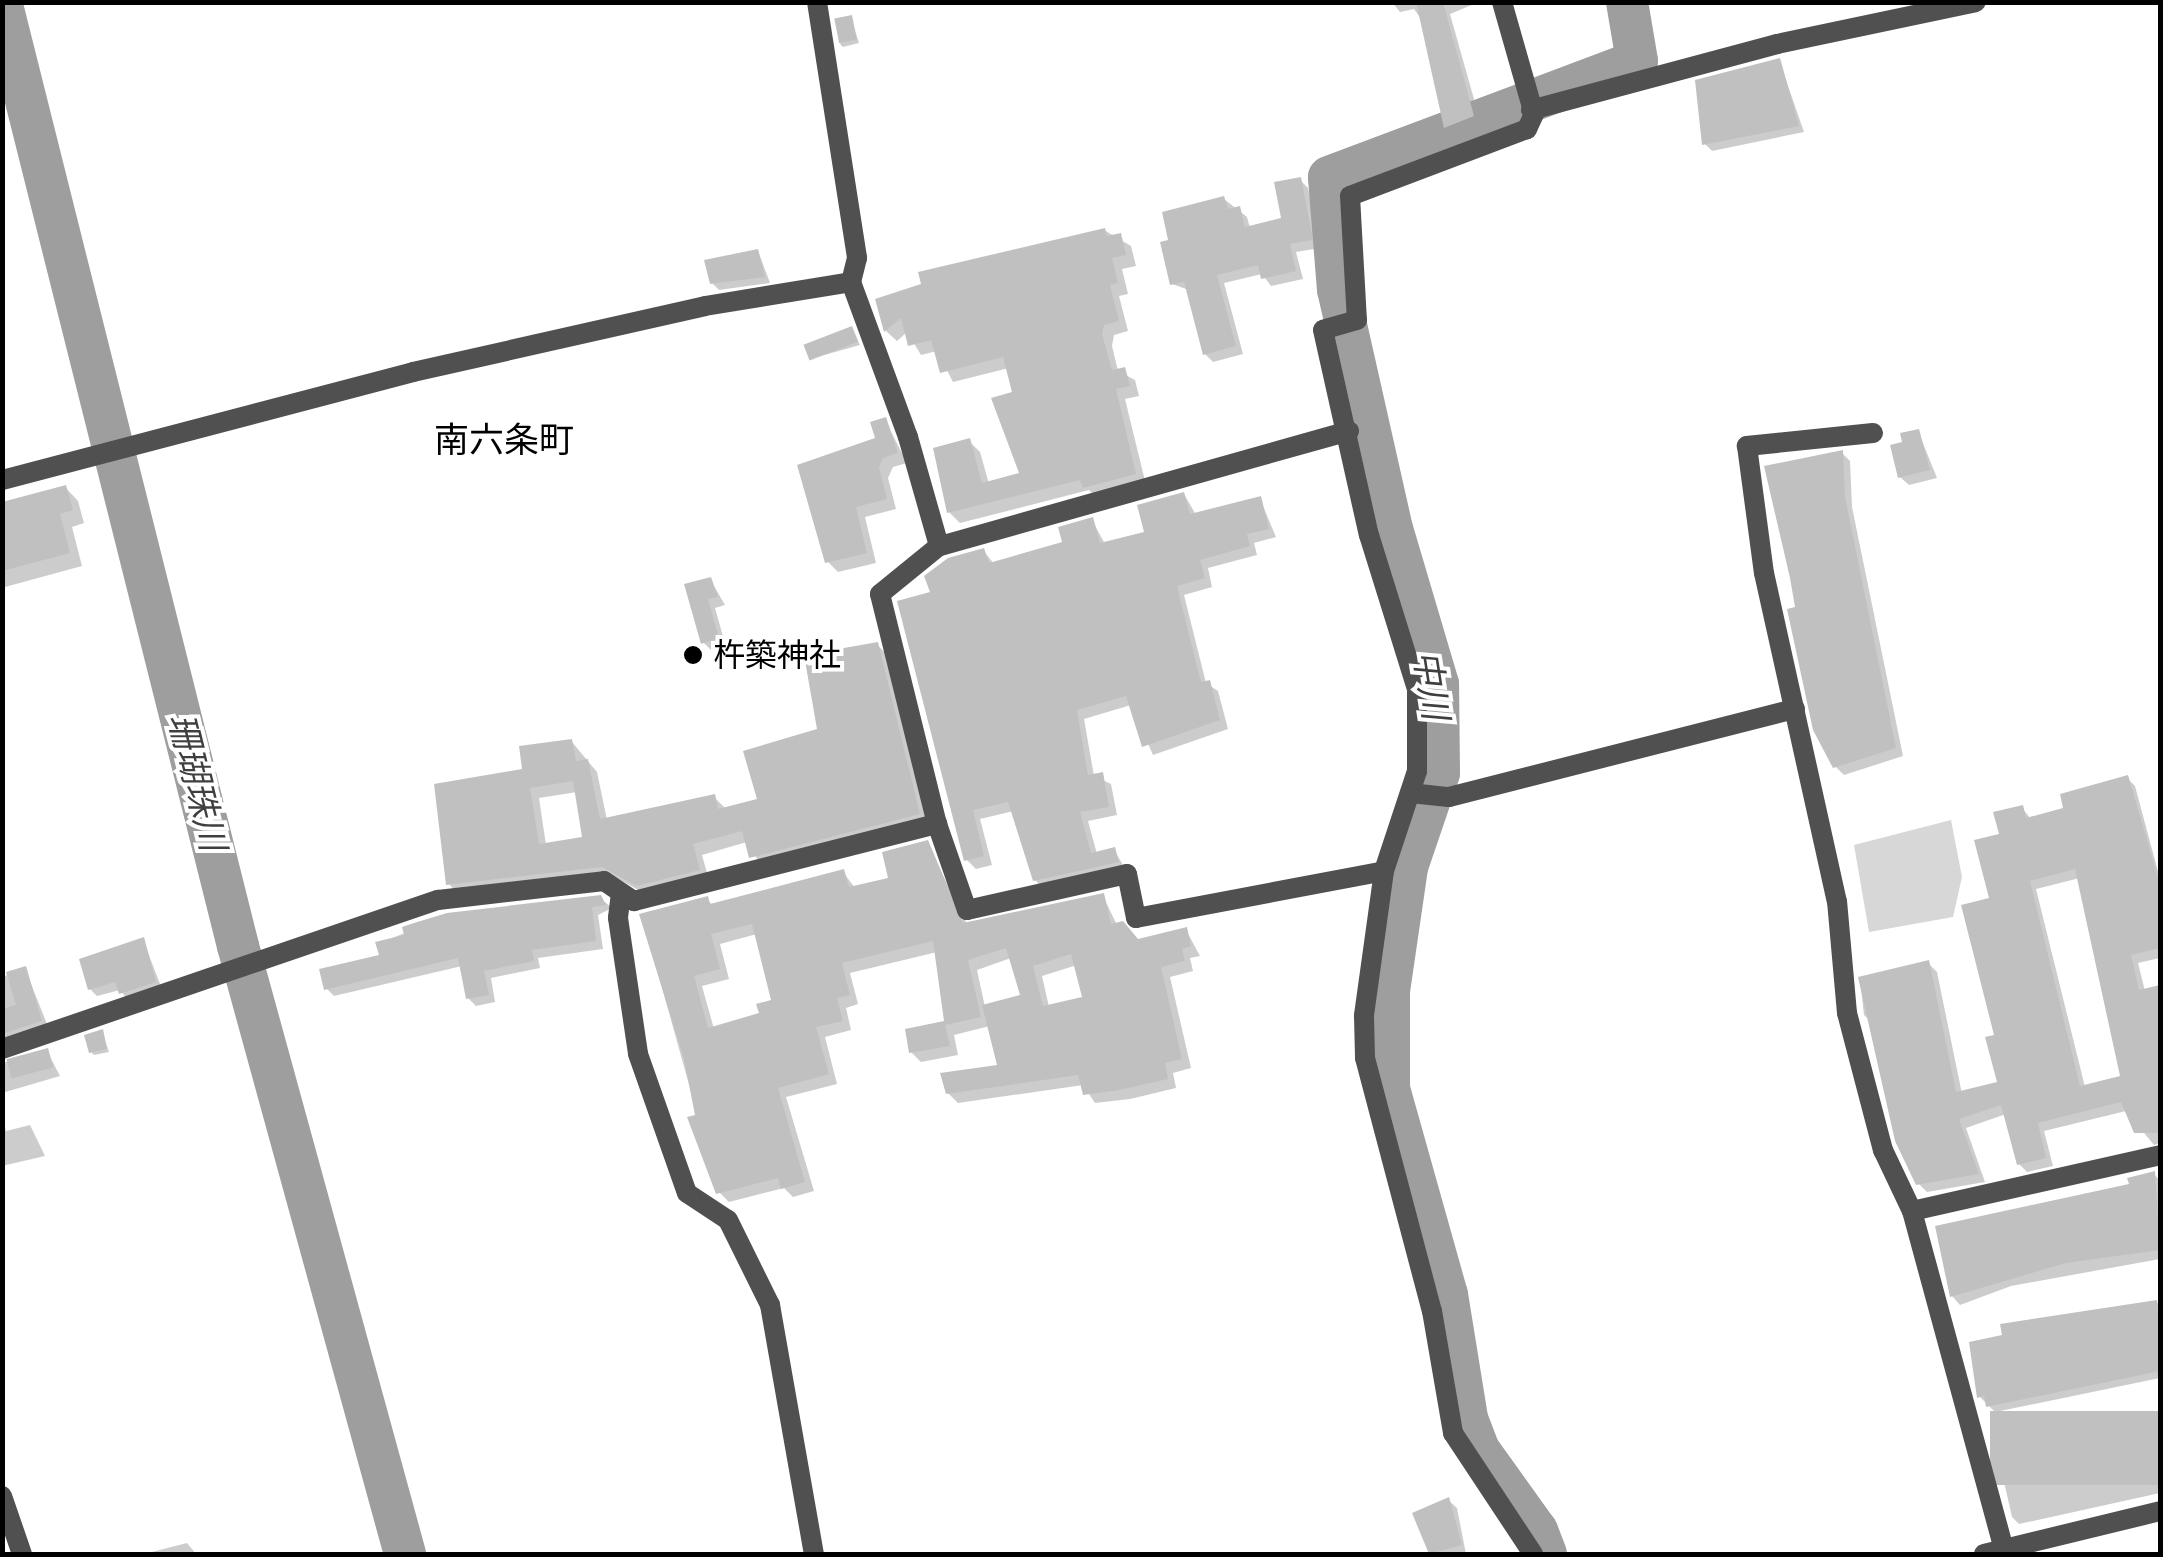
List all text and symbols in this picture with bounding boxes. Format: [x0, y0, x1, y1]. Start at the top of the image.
district label: 南六条町 [434, 419, 574, 461]
place label: 杵築神社 [713, 636, 841, 674]
marker: 杵築神社 [682, 644, 704, 666]
water label: 中川 [1405, 647, 1457, 723]
water label: 珊瑚珠川 [160, 709, 234, 855]

